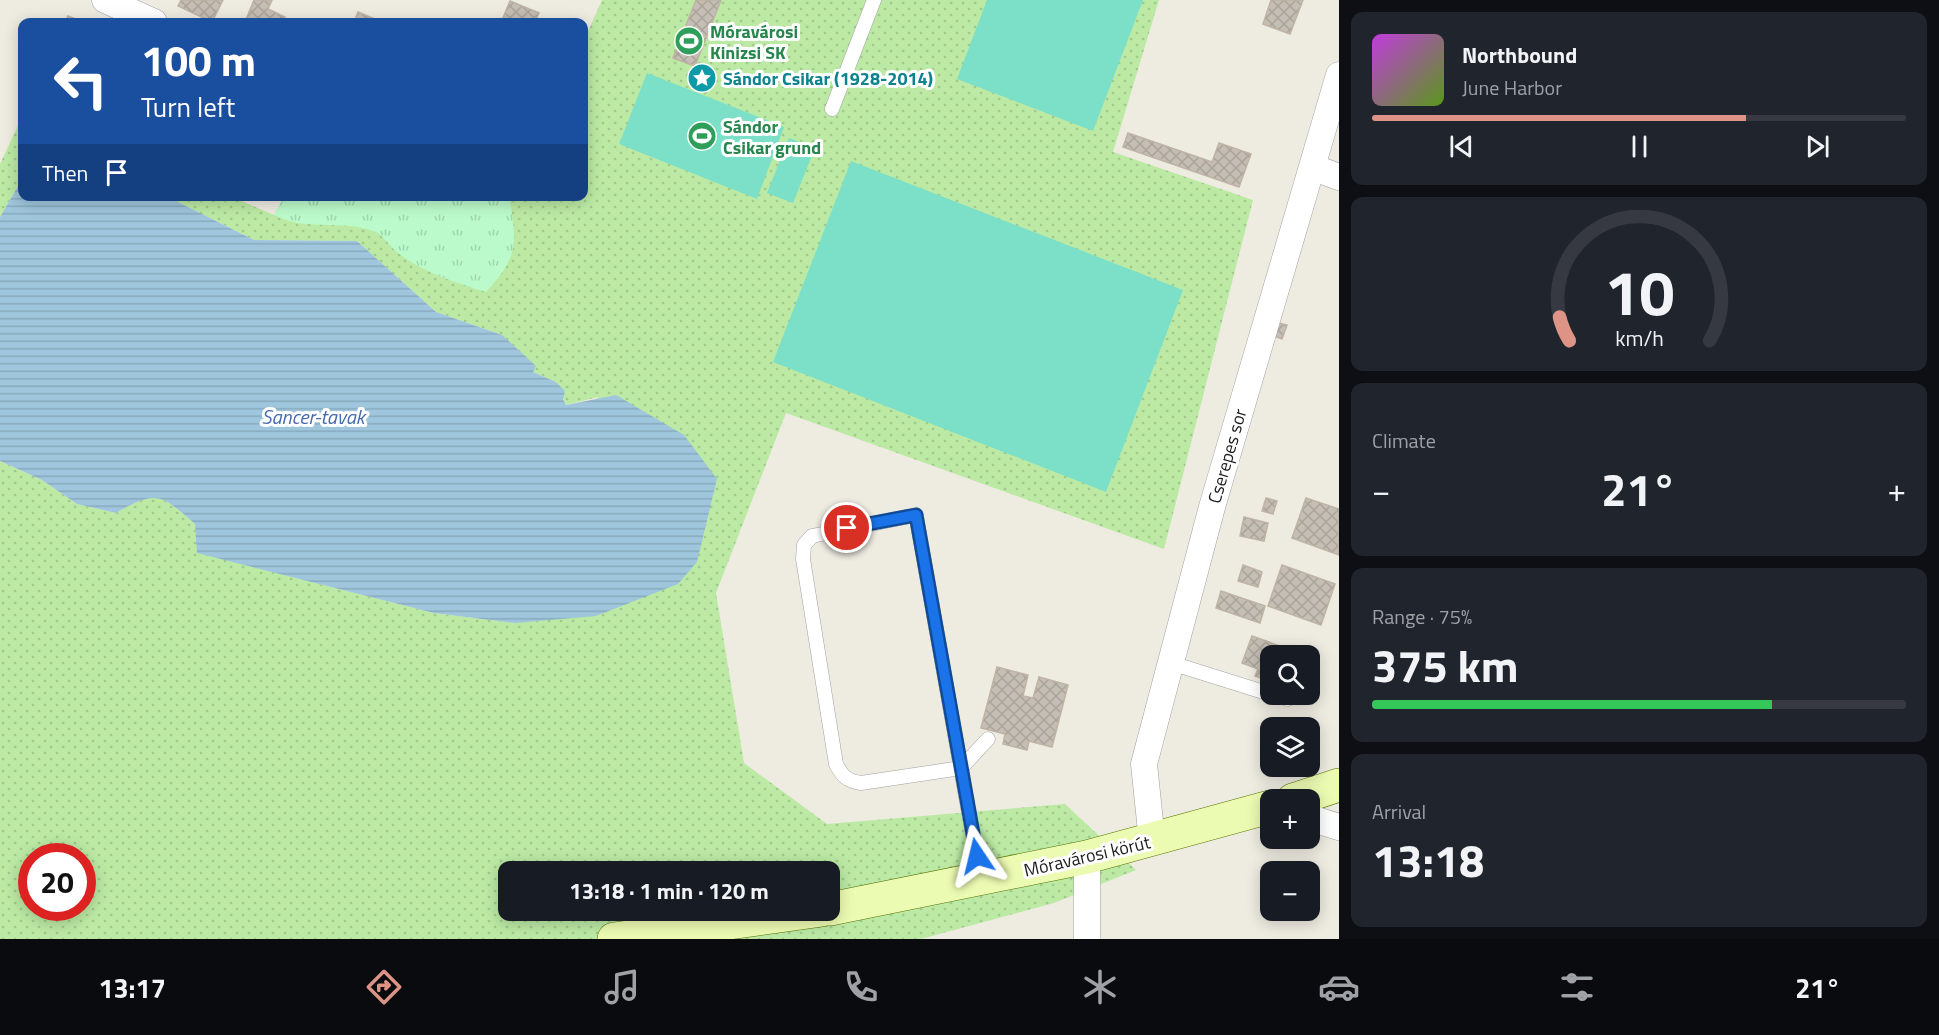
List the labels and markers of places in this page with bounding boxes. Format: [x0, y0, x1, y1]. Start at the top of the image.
place label: Móravárosi Kinizsi SK [710, 18, 798, 66]
sports icon: Móravárosi Kinizsi SK [673, 25, 705, 57]
place icon: Sándor Csikar (1928-2014) [686, 62, 718, 94]
place label: Sándor Csikar (1928-2014) [723, 65, 933, 92]
place label: Sándor Csikar grund [723, 113, 821, 161]
sports icon: Sándor Csikar grund [686, 120, 718, 152]
pin [821, 502, 872, 553]

